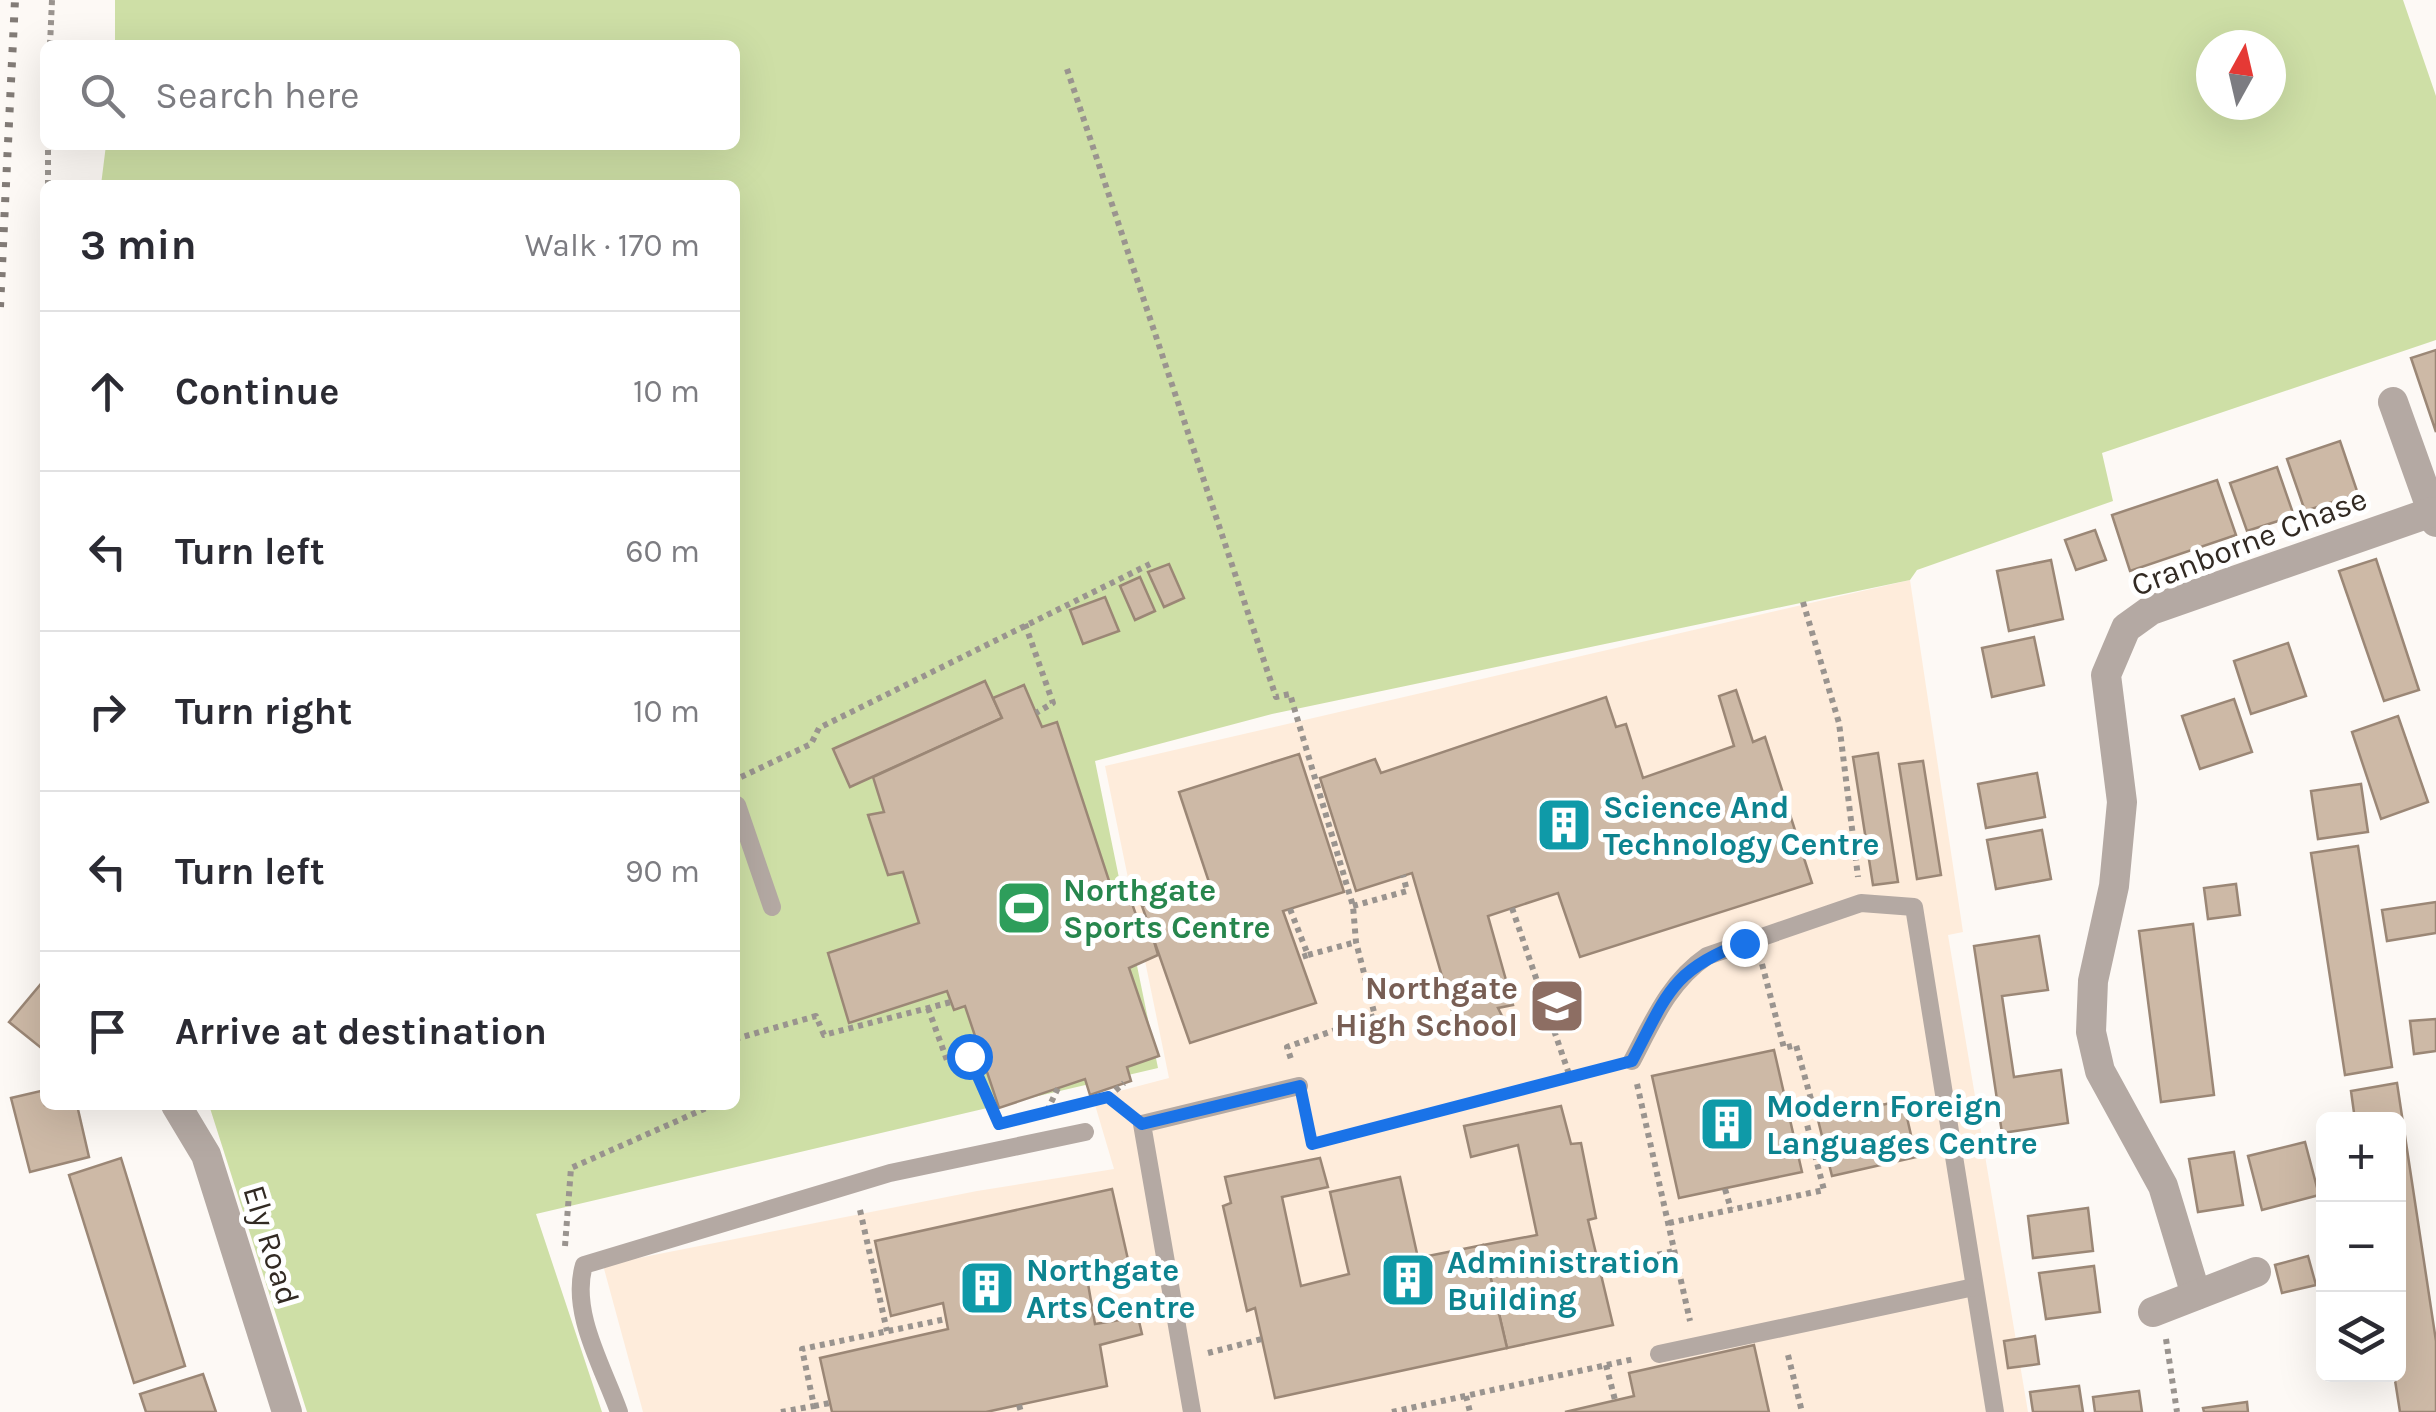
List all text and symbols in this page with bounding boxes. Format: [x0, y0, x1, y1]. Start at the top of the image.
north arrow [2196, 30, 2286, 120]
search box [40, 40, 740, 150]
icon: search [75, 68, 130, 123]
text: Search here [155, 73, 359, 118]
text: 3 min [80, 220, 197, 270]
text: Walk · 170 m [525, 227, 700, 264]
icon: ahead [80, 364, 135, 419]
text: Continue [175, 369, 339, 414]
text: 10 m [633, 373, 700, 410]
street label: Cranborne Chase [2126, 480, 2372, 604]
icon: left [80, 524, 135, 579]
text: Turn left [175, 529, 325, 574]
text: 60 m [625, 533, 700, 570]
icon: right [80, 684, 135, 739]
text: Turn right [175, 689, 352, 734]
text: 10 m [633, 693, 700, 730]
place label: Science And Technology Centre [1603, 789, 1880, 863]
building icon: Science And Technology Centre [1534, 795, 1594, 855]
icon: left [80, 844, 135, 899]
text: Turn left [175, 849, 325, 894]
text: 90 m [625, 853, 700, 890]
place label: Northgate Sports Centre [1063, 872, 1271, 946]
sports icon: Northgate Sports Centre [994, 878, 1054, 938]
route end [1722, 921, 1768, 967]
place label: Northgate High School [1335, 970, 1518, 1044]
school or university icon: Northgate High School [1527, 976, 1587, 1036]
icon: arrive [80, 1004, 135, 1059]
text: Arrive at destination [175, 1009, 547, 1054]
route start [947, 1034, 993, 1080]
place label: Modern Foreign Languages Centre [1766, 1088, 2038, 1162]
building icon: Modern Foreign Languages Centre [1697, 1094, 1757, 1154]
map controls [2316, 1112, 2406, 1382]
button: + [2316, 1112, 2406, 1202]
street label: Ely Road [235, 1181, 307, 1309]
button: − [2316, 1202, 2406, 1292]
place label: Administration Building [1447, 1244, 1680, 1318]
building icon: Administration Building [1378, 1250, 1438, 1310]
place label: Northgate Arts Centre [1026, 1252, 1196, 1326]
building icon: Northgate Arts Centre [957, 1258, 1017, 1318]
button: layers [2316, 1292, 2406, 1382]

